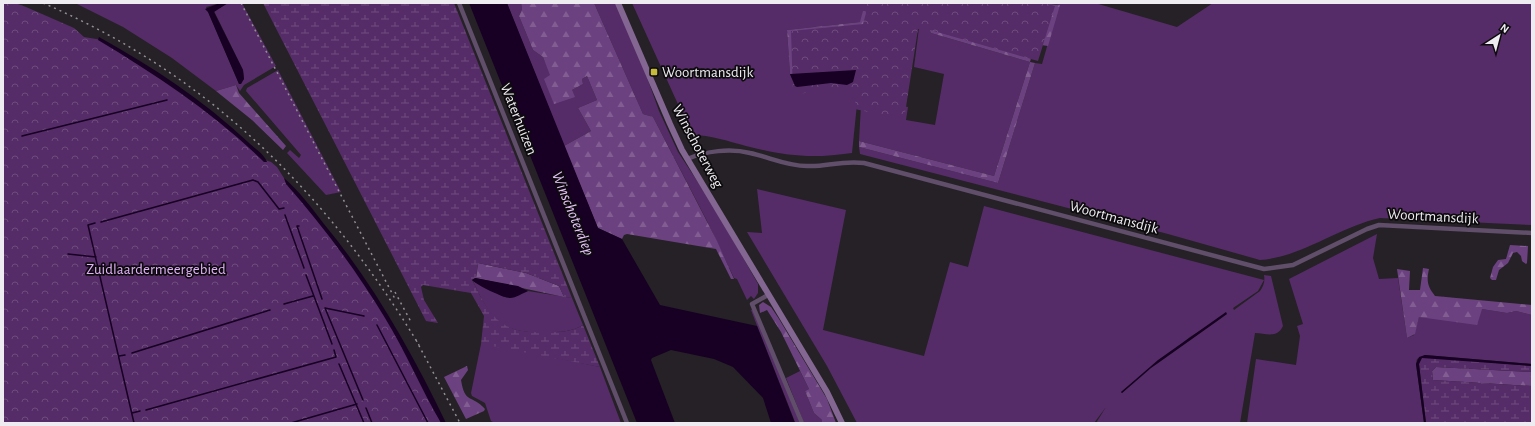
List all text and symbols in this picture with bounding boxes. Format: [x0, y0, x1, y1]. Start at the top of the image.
north arrow [1479, 16, 1519, 56]
text: N [1498, 22, 1511, 35]
place label: Woortmansdijk [662, 65, 753, 80]
marker: Woortmansdijk [649, 67, 659, 77]
street label: Waterhuizen [497, 81, 540, 157]
street label: Winschoterweg [669, 102, 726, 191]
water label: Winschoterdiep [548, 169, 597, 258]
street label: Woortmansdijk [1068, 198, 1160, 237]
street label: Woortmansdijk [1387, 207, 1479, 226]
park label: Zuidlaardermeergebied [86, 262, 226, 277]

